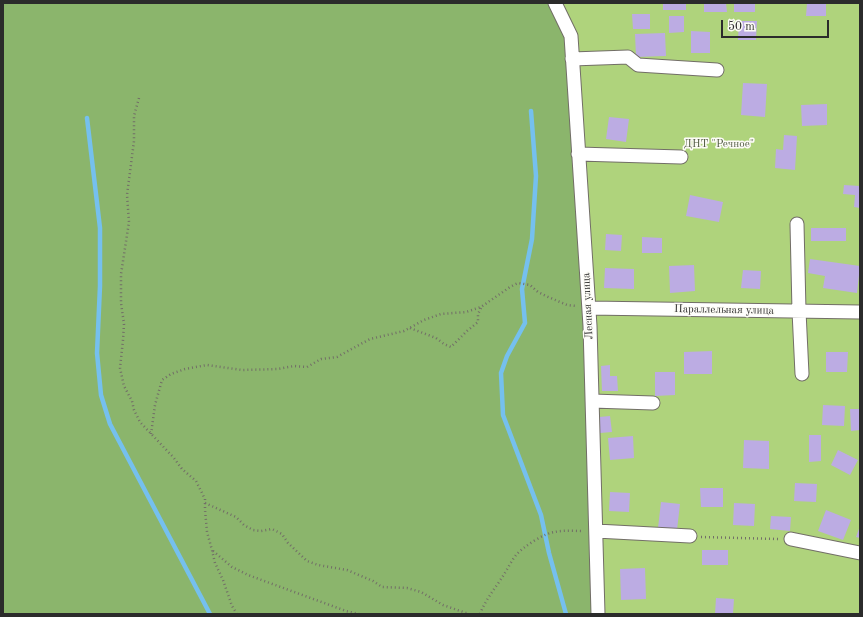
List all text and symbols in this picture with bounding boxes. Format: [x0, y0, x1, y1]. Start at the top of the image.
scale bar [723, 12, 831, 38]
text: 50 m [728, 21, 755, 33]
park label: ДНТ "Речное" [684, 137, 754, 151]
street label: Лесная улица [580, 272, 596, 340]
street label: Параллельная улица [674, 303, 774, 317]

